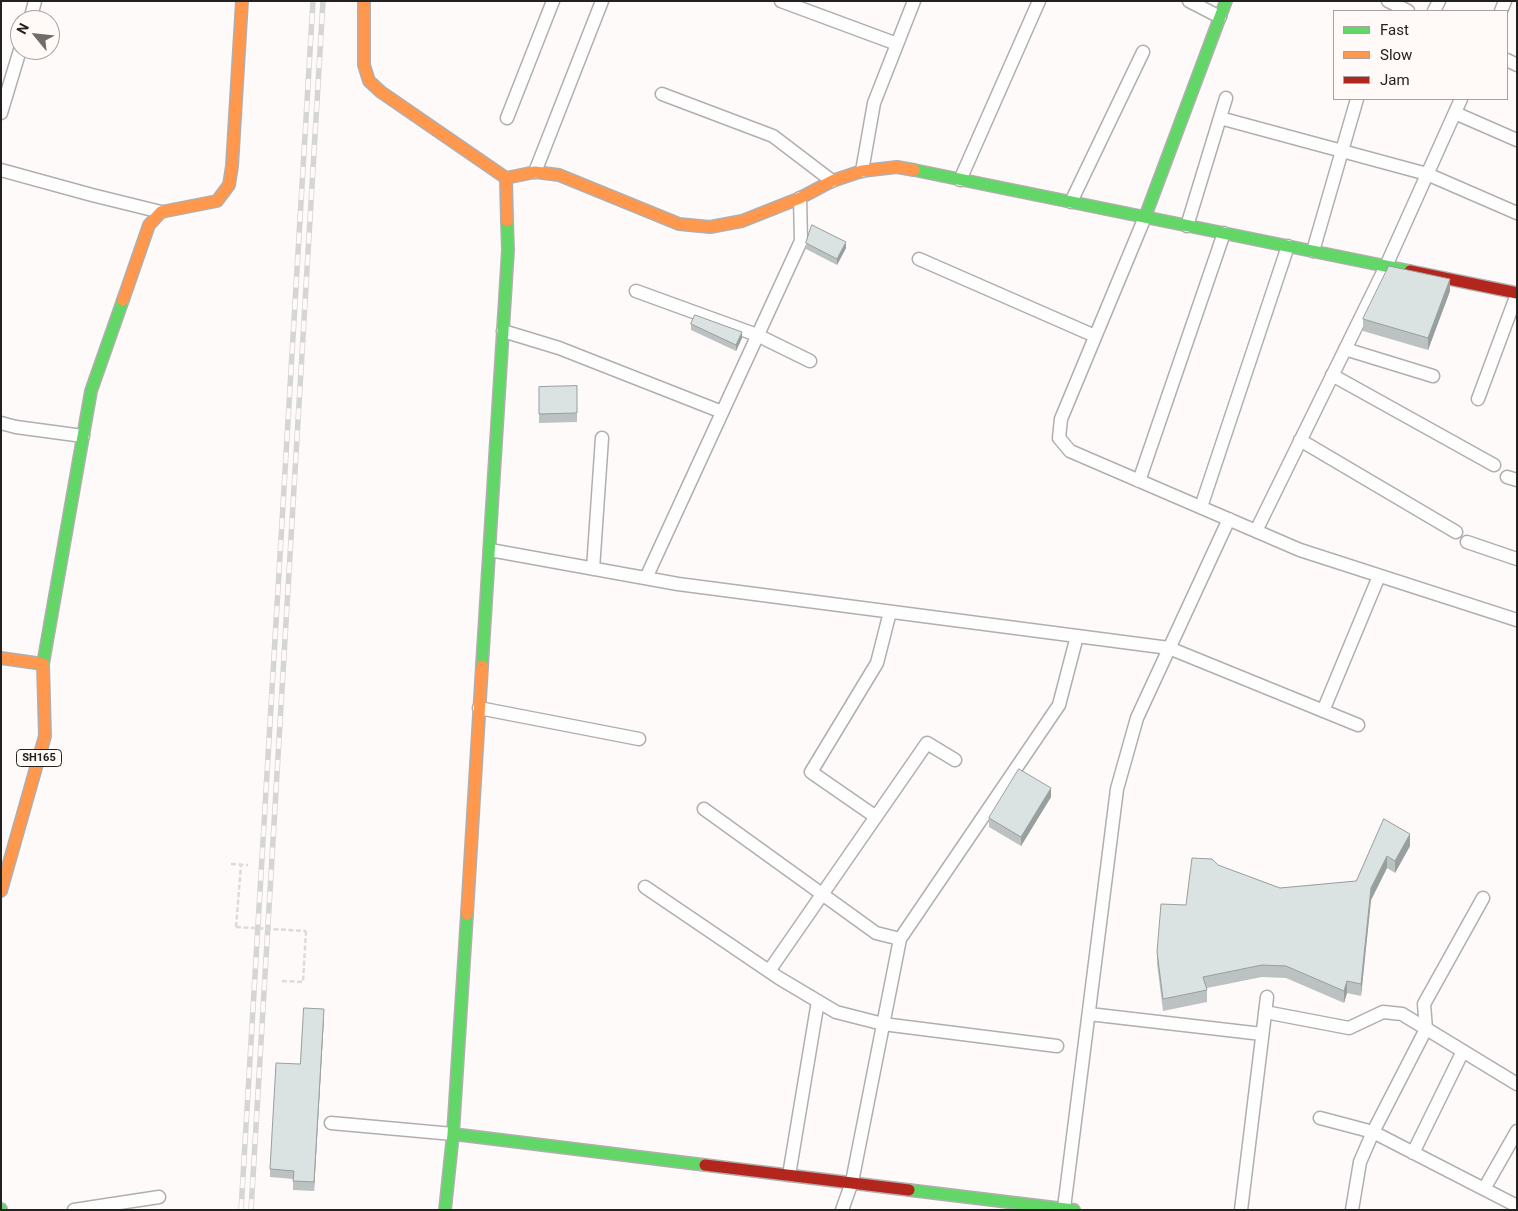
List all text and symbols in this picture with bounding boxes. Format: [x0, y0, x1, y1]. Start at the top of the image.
north arrow [10, 10, 60, 60]
legend [1333, 10, 1508, 100]
text: N [13, 20, 32, 37]
text: Fast [1380, 21, 1409, 39]
text: Slow [1380, 46, 1412, 64]
text: Jam [1380, 71, 1410, 89]
road number: SH165 [16, 750, 62, 766]

